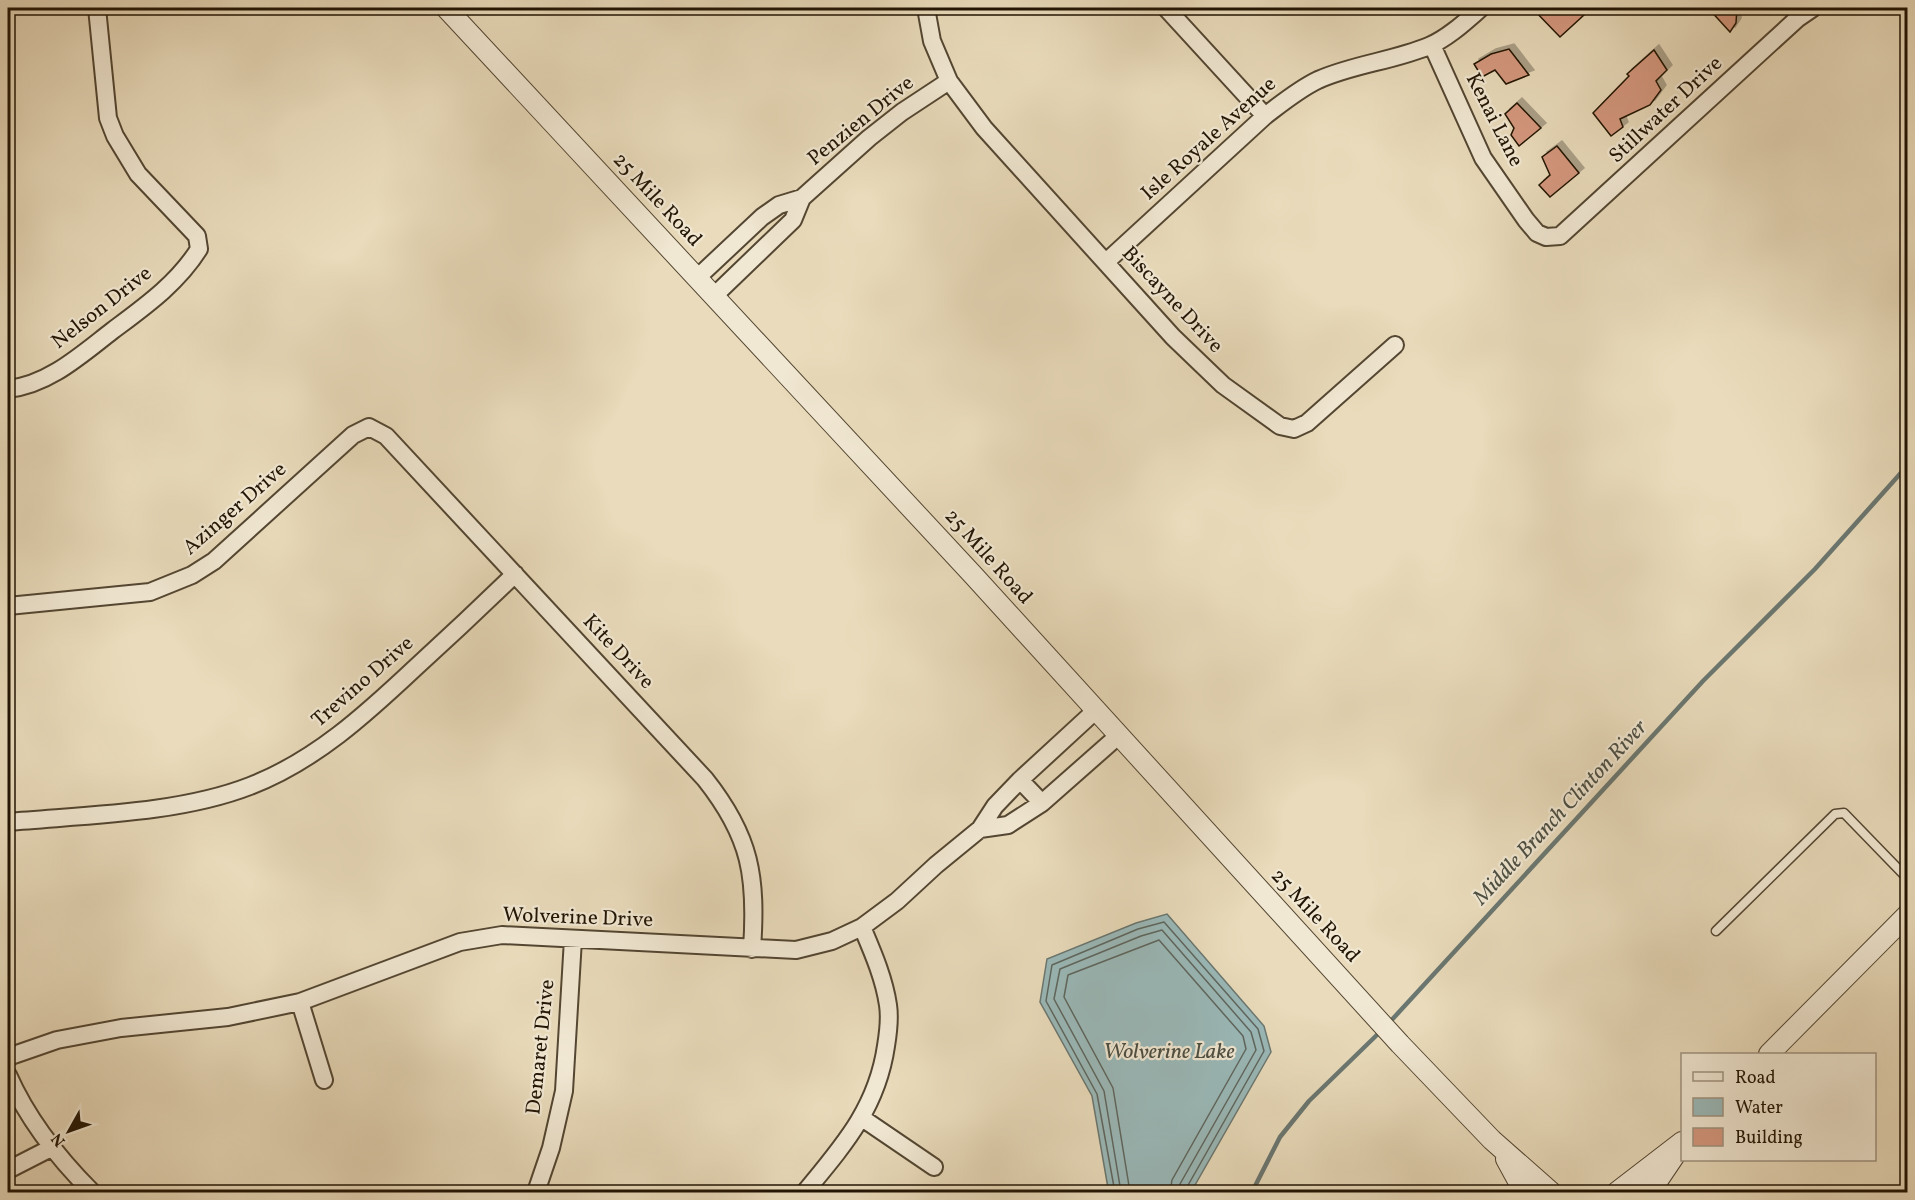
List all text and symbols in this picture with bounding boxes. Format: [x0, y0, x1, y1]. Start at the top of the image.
street label: Stillwater Drive [1603, 50, 1729, 170]
street label: Kenai Lane [1458, 68, 1530, 172]
street label: Penzien Drive [802, 69, 920, 173]
street label: Isle Royale Avenue [1135, 70, 1283, 208]
street label: 25 Mile Road [606, 146, 708, 254]
street label: Biscayne Drive [1115, 240, 1229, 360]
street label: Nelson Drive [46, 260, 158, 356]
street label: Azinger Drive [177, 456, 293, 562]
street label: 25 Mile Road [937, 503, 1039, 611]
street label: Kite Drive [576, 608, 660, 696]
street label: Trevino Drive [306, 630, 420, 734]
water label: Middle Branch Clinton River [1466, 713, 1656, 913]
street label: 25 Mile Road [1264, 862, 1366, 970]
street label: Wolverine Drive [502, 901, 654, 935]
street label: Demaret Drive [519, 978, 563, 1116]
water label: Wolverine Lake [1104, 1037, 1235, 1068]
legend [1681, 1053, 1876, 1161]
text: Road [1735, 1066, 1776, 1091]
text: Water [1735, 1096, 1783, 1121]
north arrow [39, 1101, 99, 1161]
text: Building [1735, 1126, 1803, 1151]
text: N [47, 1128, 71, 1151]

